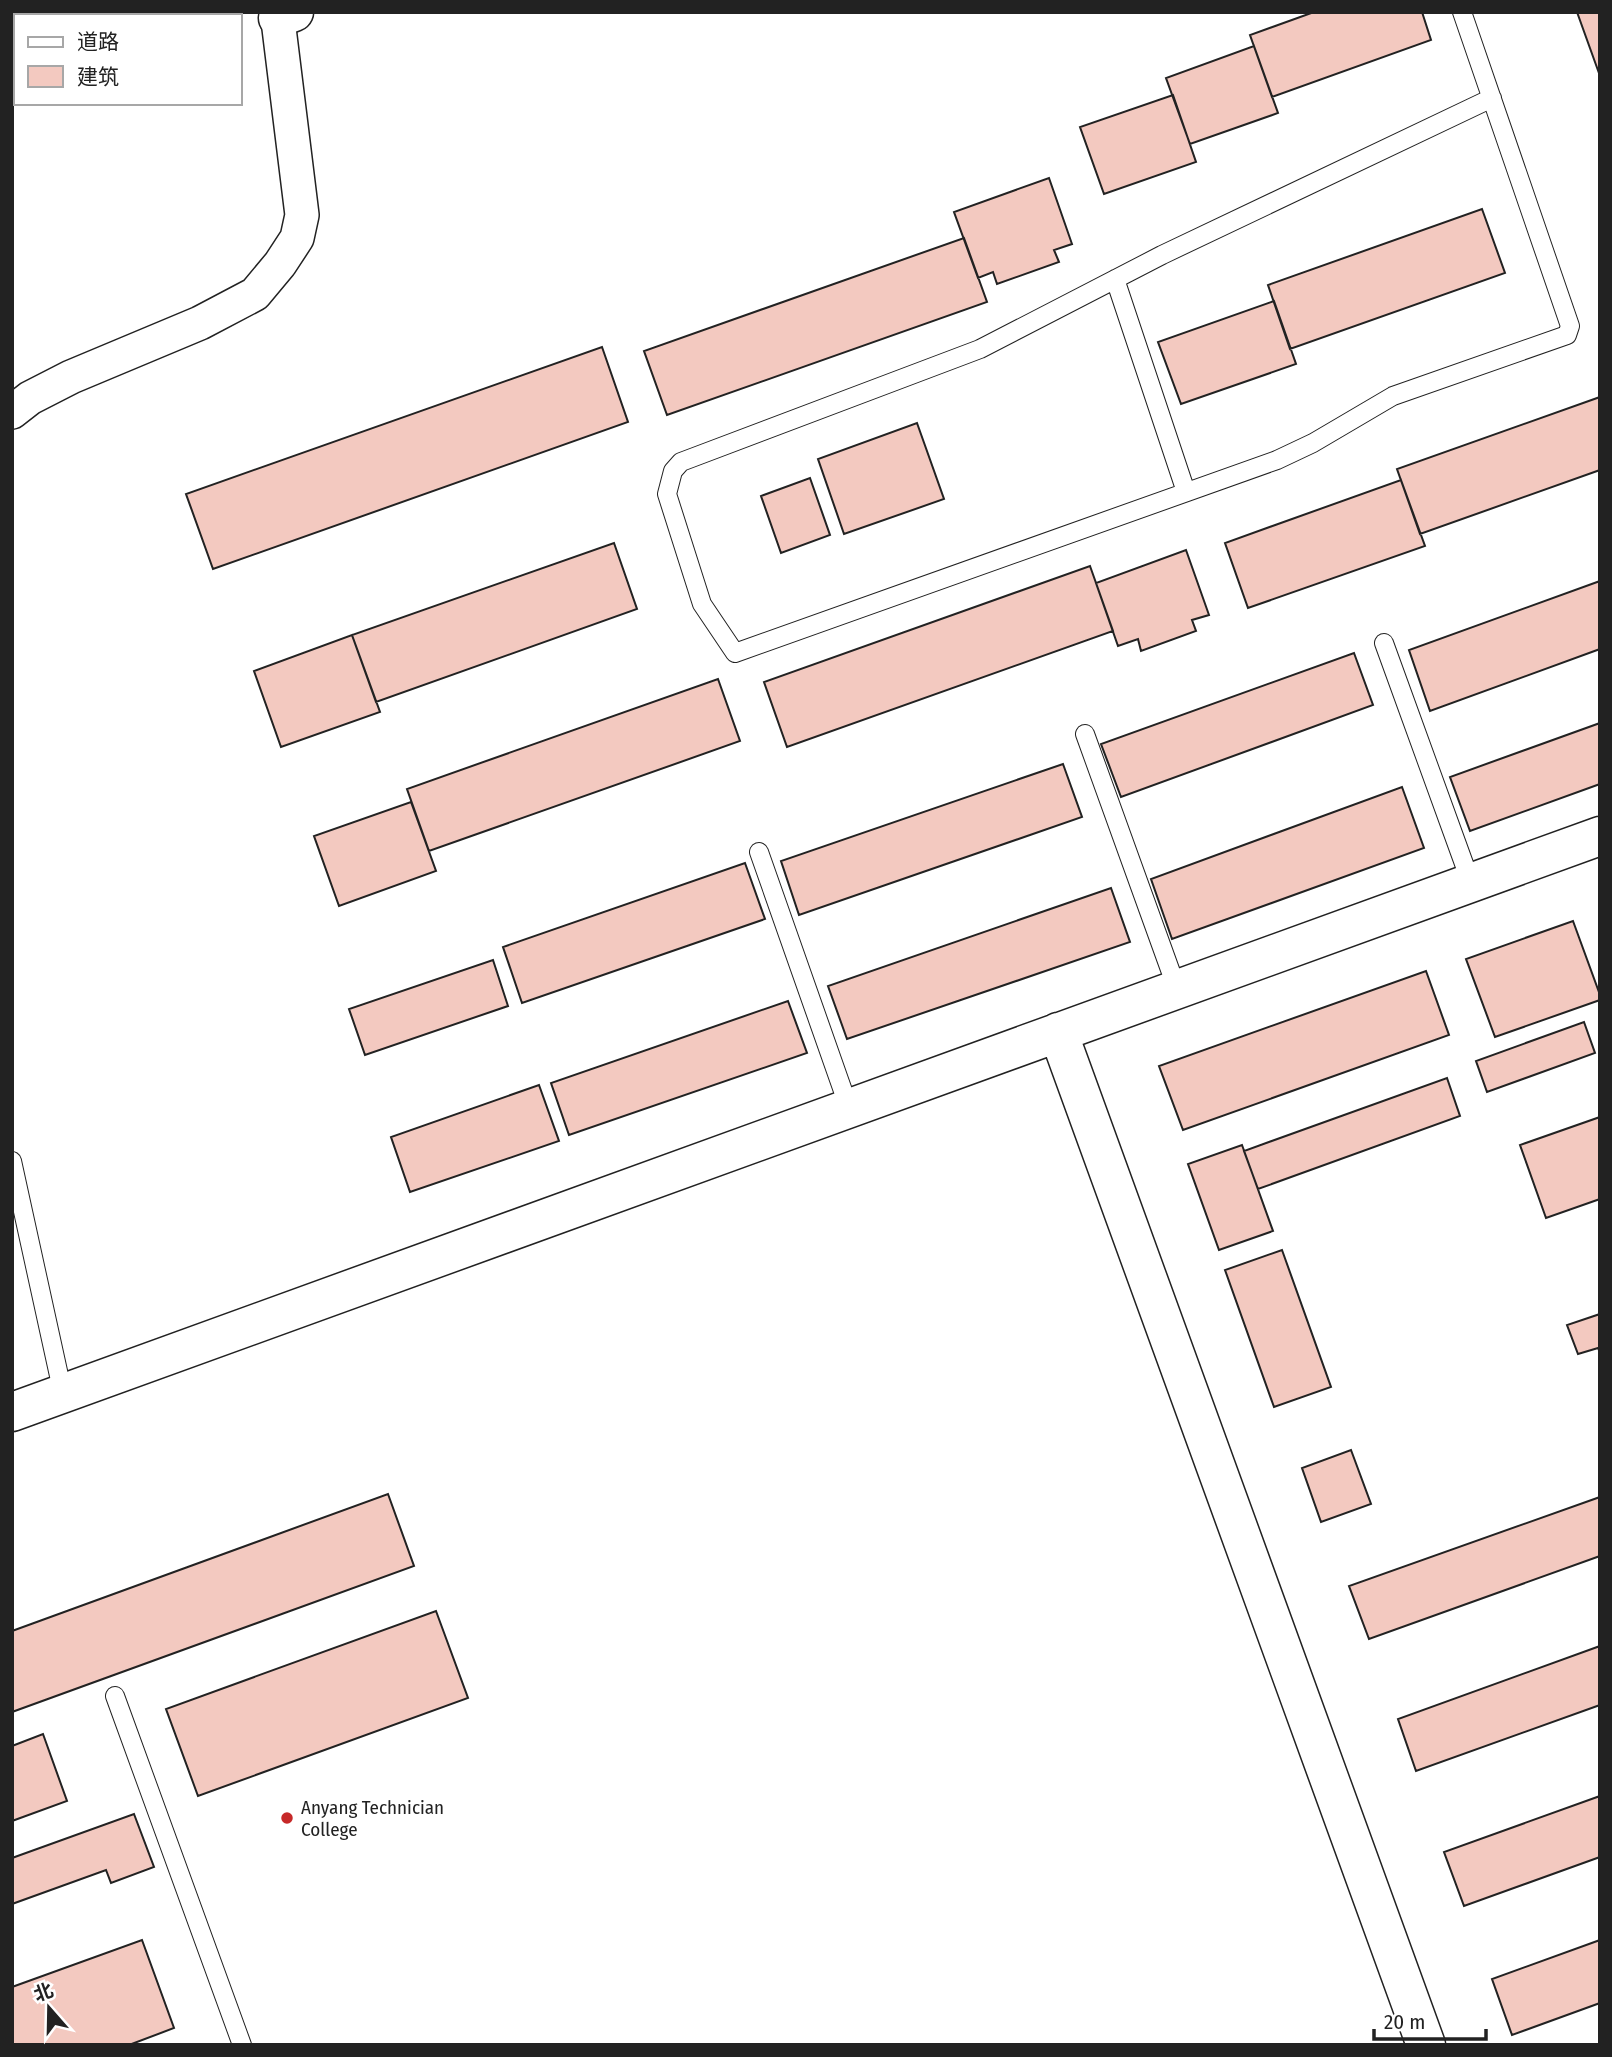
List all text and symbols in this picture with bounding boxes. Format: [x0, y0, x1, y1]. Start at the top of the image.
legend [14, 14, 242, 105]
text: 道路 [77, 29, 119, 55]
text: 建筑 [77, 64, 119, 90]
place label: Anyang Technician College [301, 1796, 444, 1841]
marker: Anyang Technician College [279, 1810, 295, 1826]
north arrow [14, 1973, 84, 2043]
text: 北 [30, 1978, 56, 2007]
scale bar [1374, 1997, 1486, 2041]
text: 20 m [1384, 2009, 1425, 2035]

